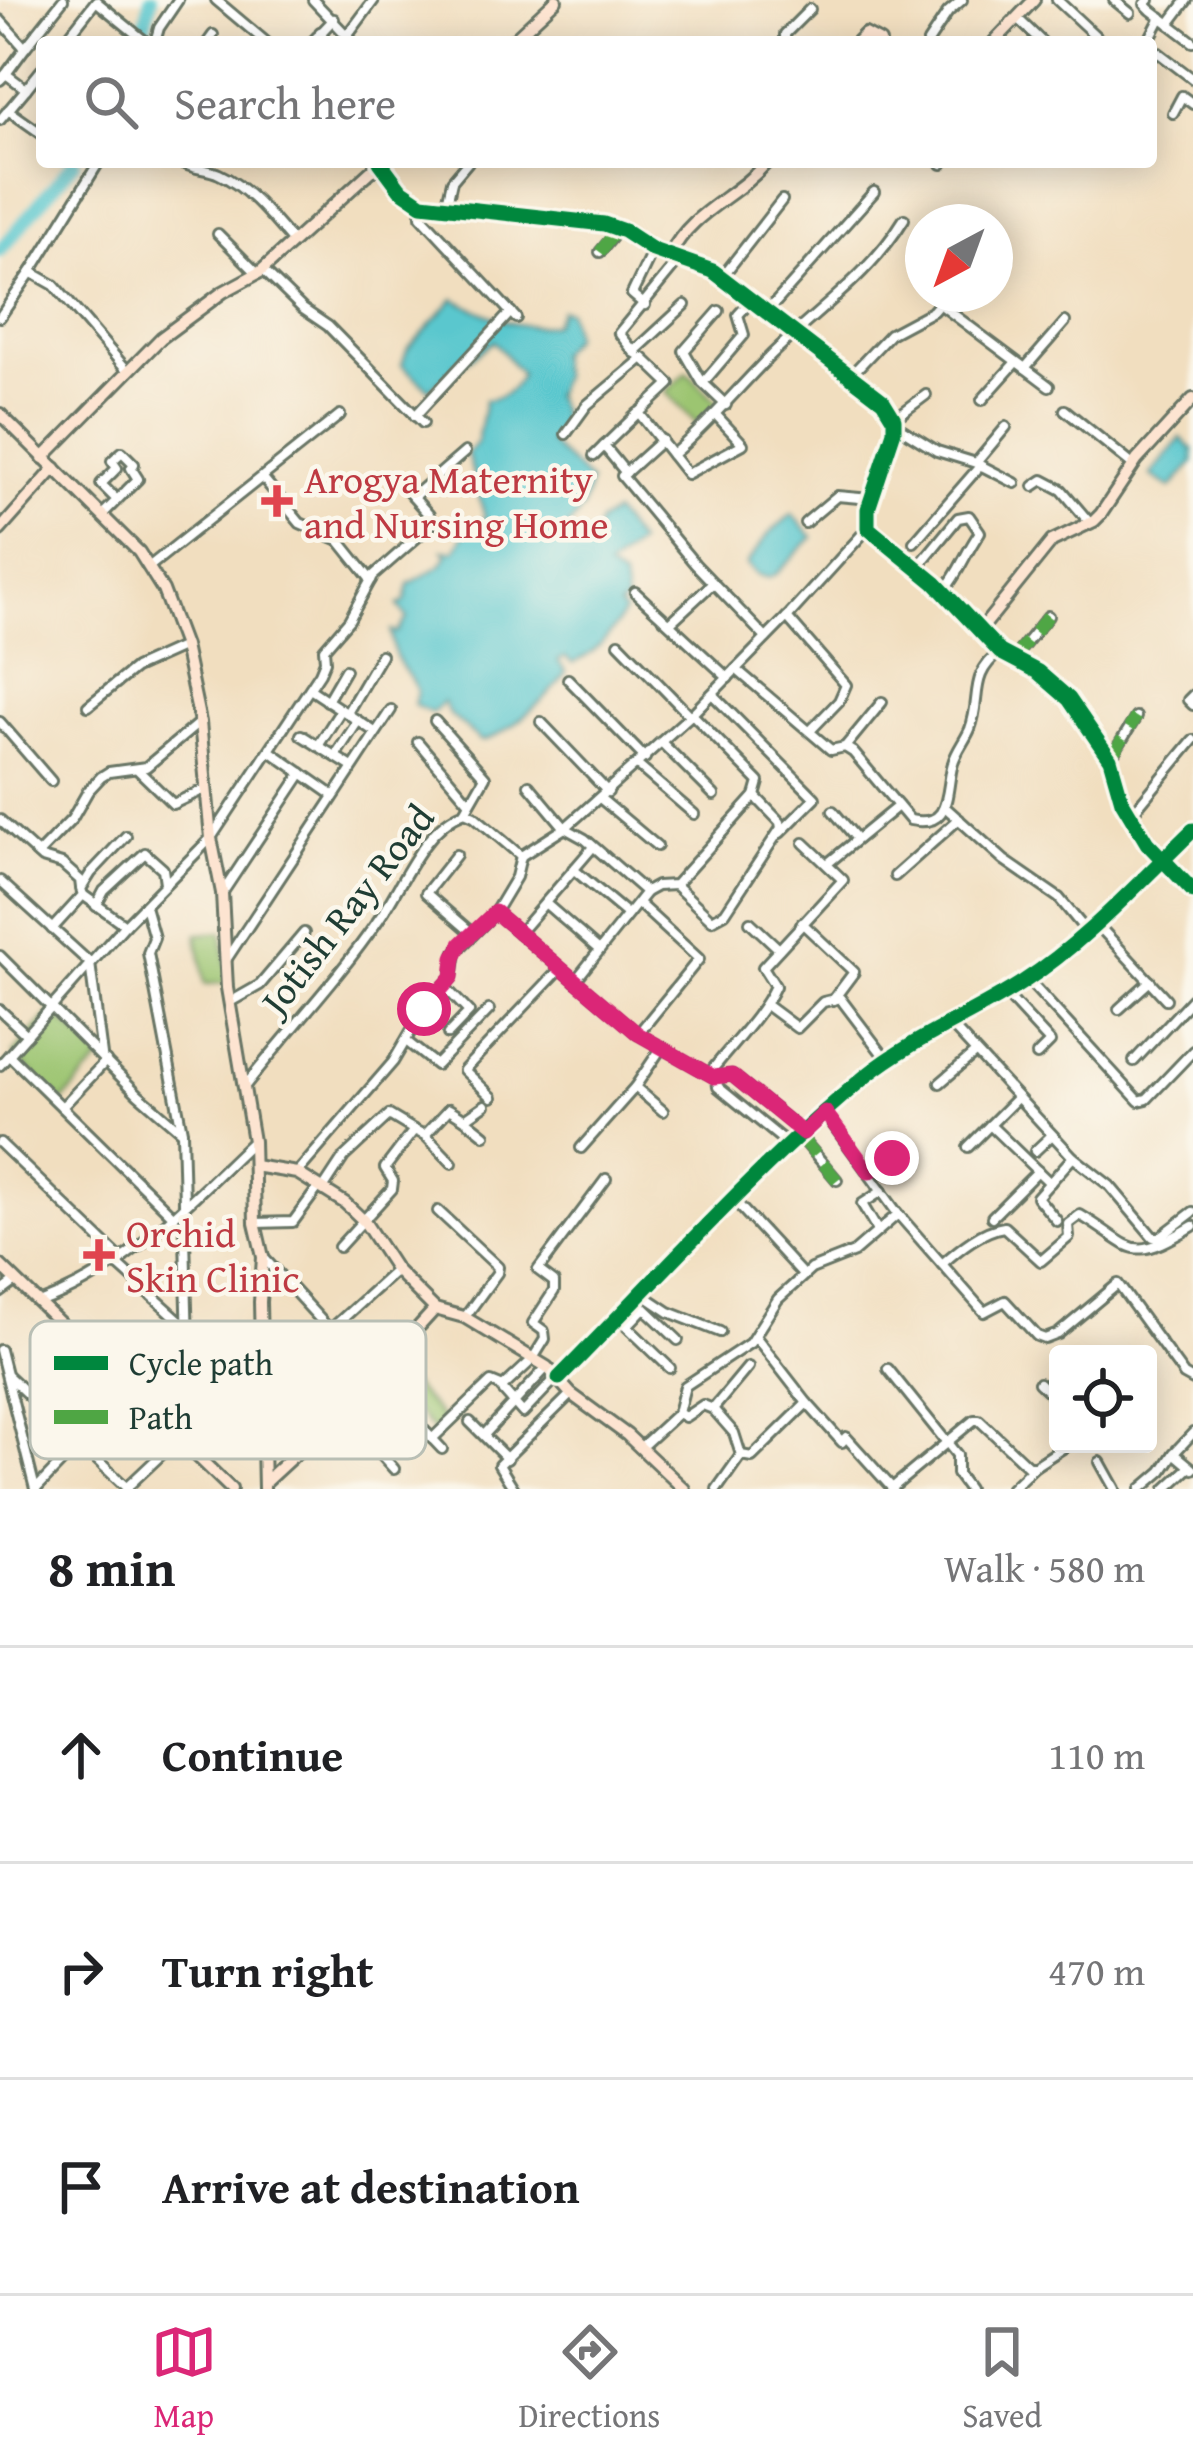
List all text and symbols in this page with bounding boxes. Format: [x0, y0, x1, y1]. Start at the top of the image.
search box [36, 36, 1157, 168]
icon: search [78, 69, 144, 135]
text: Search here [174, 70, 396, 135]
north arrow [905, 204, 1013, 312]
place label: Arogya Maternity and Nursing Home [304, 450, 609, 552]
marker: Arogya Maternity and Nursing Home [261, 485, 293, 517]
street label: Jotish Ray Road [243, 791, 447, 1030]
route start [397, 982, 451, 1036]
route end [865, 1131, 919, 1185]
place label: Orchid Skin Clinic [126, 1204, 300, 1306]
marker: Orchid Skin Clinic [83, 1239, 115, 1271]
legend [30, 1321, 426, 1459]
text: Cycle path [129, 1339, 274, 1387]
map controls [1049, 1345, 1157, 1453]
button: locate [1049, 1345, 1157, 1453]
text: Path [129, 1393, 193, 1441]
text: 8 min [48, 1530, 175, 1605]
text: Walk · 580 m [944, 1539, 1145, 1596]
icon: ahead [48, 1722, 114, 1788]
text: Continue [162, 1722, 343, 1787]
text: 110 m [1048, 1726, 1145, 1783]
icon: right [48, 1938, 114, 2004]
text: Turn right [162, 1938, 374, 2003]
text: 470 m [1048, 1942, 1145, 1999]
icon: arrive [48, 2154, 114, 2220]
text: Arrive at destination [162, 2154, 580, 2219]
tab: Map [151, 2319, 217, 2439]
tab: Directions [519, 2319, 660, 2439]
tab: Saved [962, 2319, 1042, 2439]

